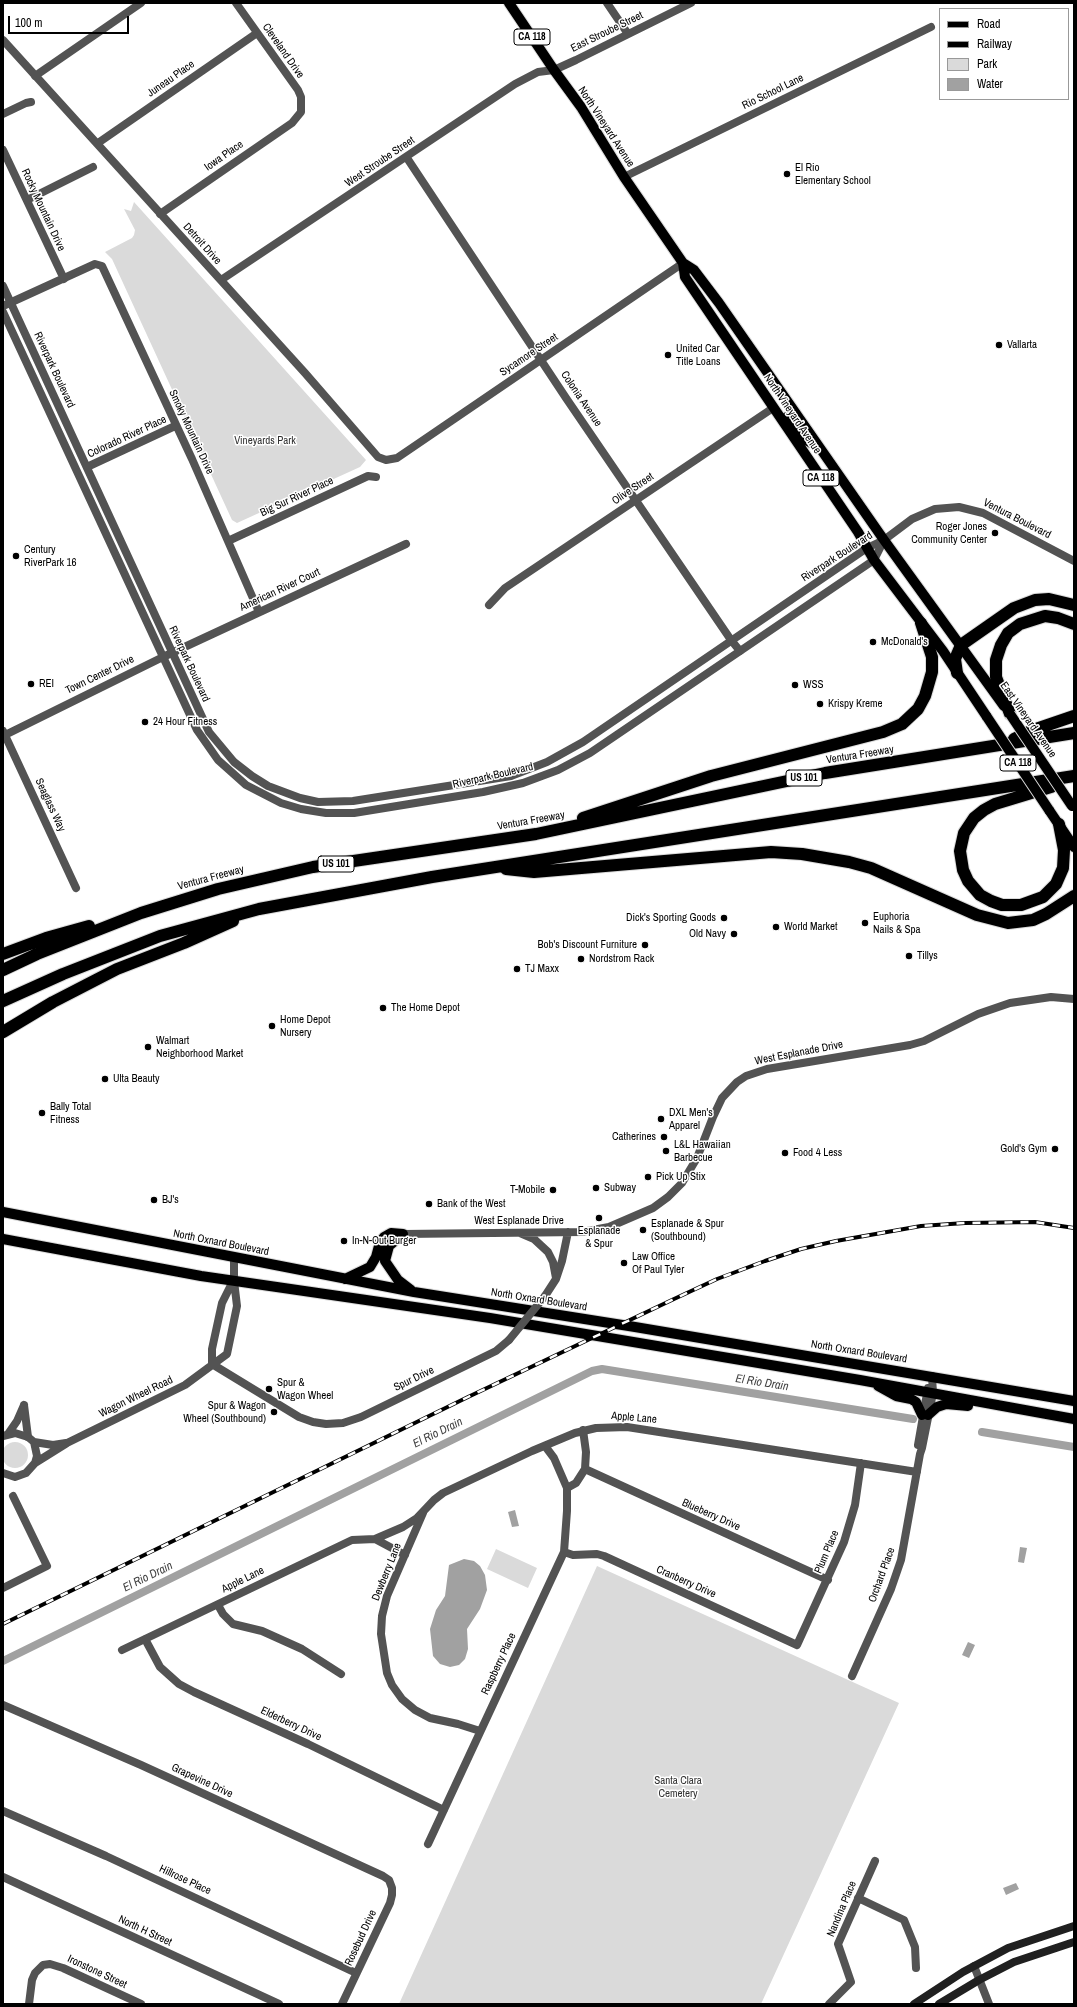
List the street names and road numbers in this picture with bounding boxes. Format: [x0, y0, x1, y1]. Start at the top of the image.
street label: East Stroube Street [569, 9, 645, 55]
street label: Cleveland Drive [259, 21, 307, 81]
road number: CA 118 [514, 29, 550, 45]
street label: Juneau Place [145, 58, 197, 100]
street label: Rio School Lane [740, 71, 806, 113]
street label: North Vineyard Avenue [575, 84, 637, 170]
street label: West Stroube Street [343, 134, 417, 190]
street label: Iowa Place [202, 138, 246, 174]
street label: Rocky Mountain Drive [18, 167, 68, 253]
street label: Detroit Drive [180, 221, 224, 267]
street label: Riverpark Boulevard [31, 330, 77, 410]
street label: Sycamore Street [497, 331, 561, 379]
street label: Colonia Avenue [558, 369, 604, 429]
street label: North Vineyard Avenue [760, 372, 824, 456]
street label: Smoky Mountain Drive [166, 388, 216, 476]
street label: Colorado River Place [85, 413, 169, 461]
street label: Olive Street [610, 470, 656, 508]
road number: CA 118 [803, 470, 839, 486]
street label: Big Sur River Place [258, 474, 336, 520]
street label: Ventura Boulevard [981, 496, 1053, 542]
street label: Riverpark Boulevard [799, 529, 875, 585]
street label: American River Court [238, 566, 322, 614]
street label: Riverpark Boulevard [166, 624, 212, 704]
street label: Town Center Drive [64, 653, 136, 697]
street label: East Vineyard Avenue [997, 680, 1059, 760]
street label: Ventura Freeway [825, 743, 895, 767]
road number: CA 118 [1000, 755, 1036, 771]
street label: Riverpark Boulevard [451, 760, 535, 792]
road number: US 101 [786, 770, 822, 786]
street label: Seaglass Way [32, 776, 68, 834]
street label: Ventura Freeway [496, 809, 566, 833]
road number: US 101 [318, 856, 354, 872]
street label: Ventura Freeway [176, 863, 246, 893]
street label: West Esplanade Drive [754, 1038, 844, 1068]
street label: West Esplanade Drive [474, 1214, 564, 1228]
street label: North Oxnard Boulevard [172, 1227, 270, 1259]
street label: North Oxnard Boulevard [490, 1286, 588, 1314]
street label: North Oxnard Boulevard [810, 1338, 908, 1366]
street label: Spur Drive [392, 1364, 436, 1394]
street label: Wagon Wheel Road [97, 1373, 175, 1421]
street label: Apple Lane [611, 1409, 657, 1427]
street label: Blueberry Drive [680, 1496, 742, 1534]
street label: Plum Place [812, 1528, 842, 1576]
street label: Dewberry Lane [369, 1541, 405, 1603]
street label: Orchard Place [866, 1546, 898, 1604]
street label: Cranberry Drive [654, 1563, 718, 1601]
street label: Apple Lane [220, 1564, 266, 1596]
street label: Raspberry Place [479, 1631, 519, 1697]
street label: Elderberry Drive [258, 1704, 324, 1744]
street label: Grapevine Drive [169, 1761, 235, 1801]
street label: Hillrose Place [157, 1862, 213, 1898]
street label: Nandina Place [824, 1879, 860, 1939]
street label: Rosebud Drive [342, 1908, 380, 1968]
street label: North H Street [116, 1913, 174, 1949]
street label: Ironstone Street [65, 1952, 129, 1992]

